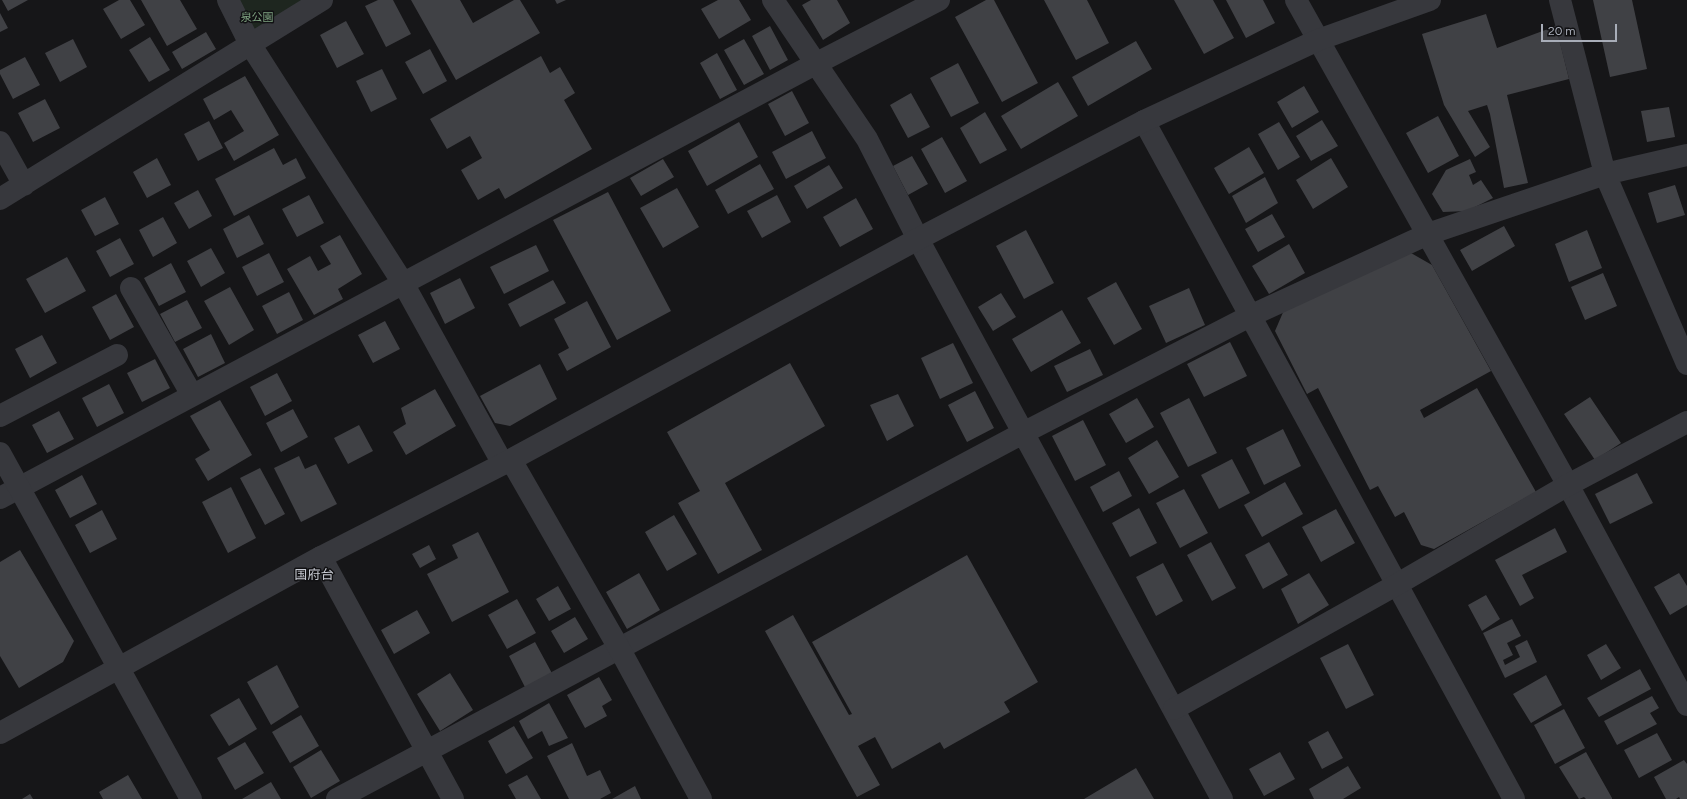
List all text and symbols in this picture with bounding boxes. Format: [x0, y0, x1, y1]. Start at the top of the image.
park label: 泉公園 [241, 11, 273, 25]
scale bar [1543, 16, 1619, 42]
text: 20 m [1548, 24, 1576, 38]
district label: 国府台 [295, 567, 333, 583]

